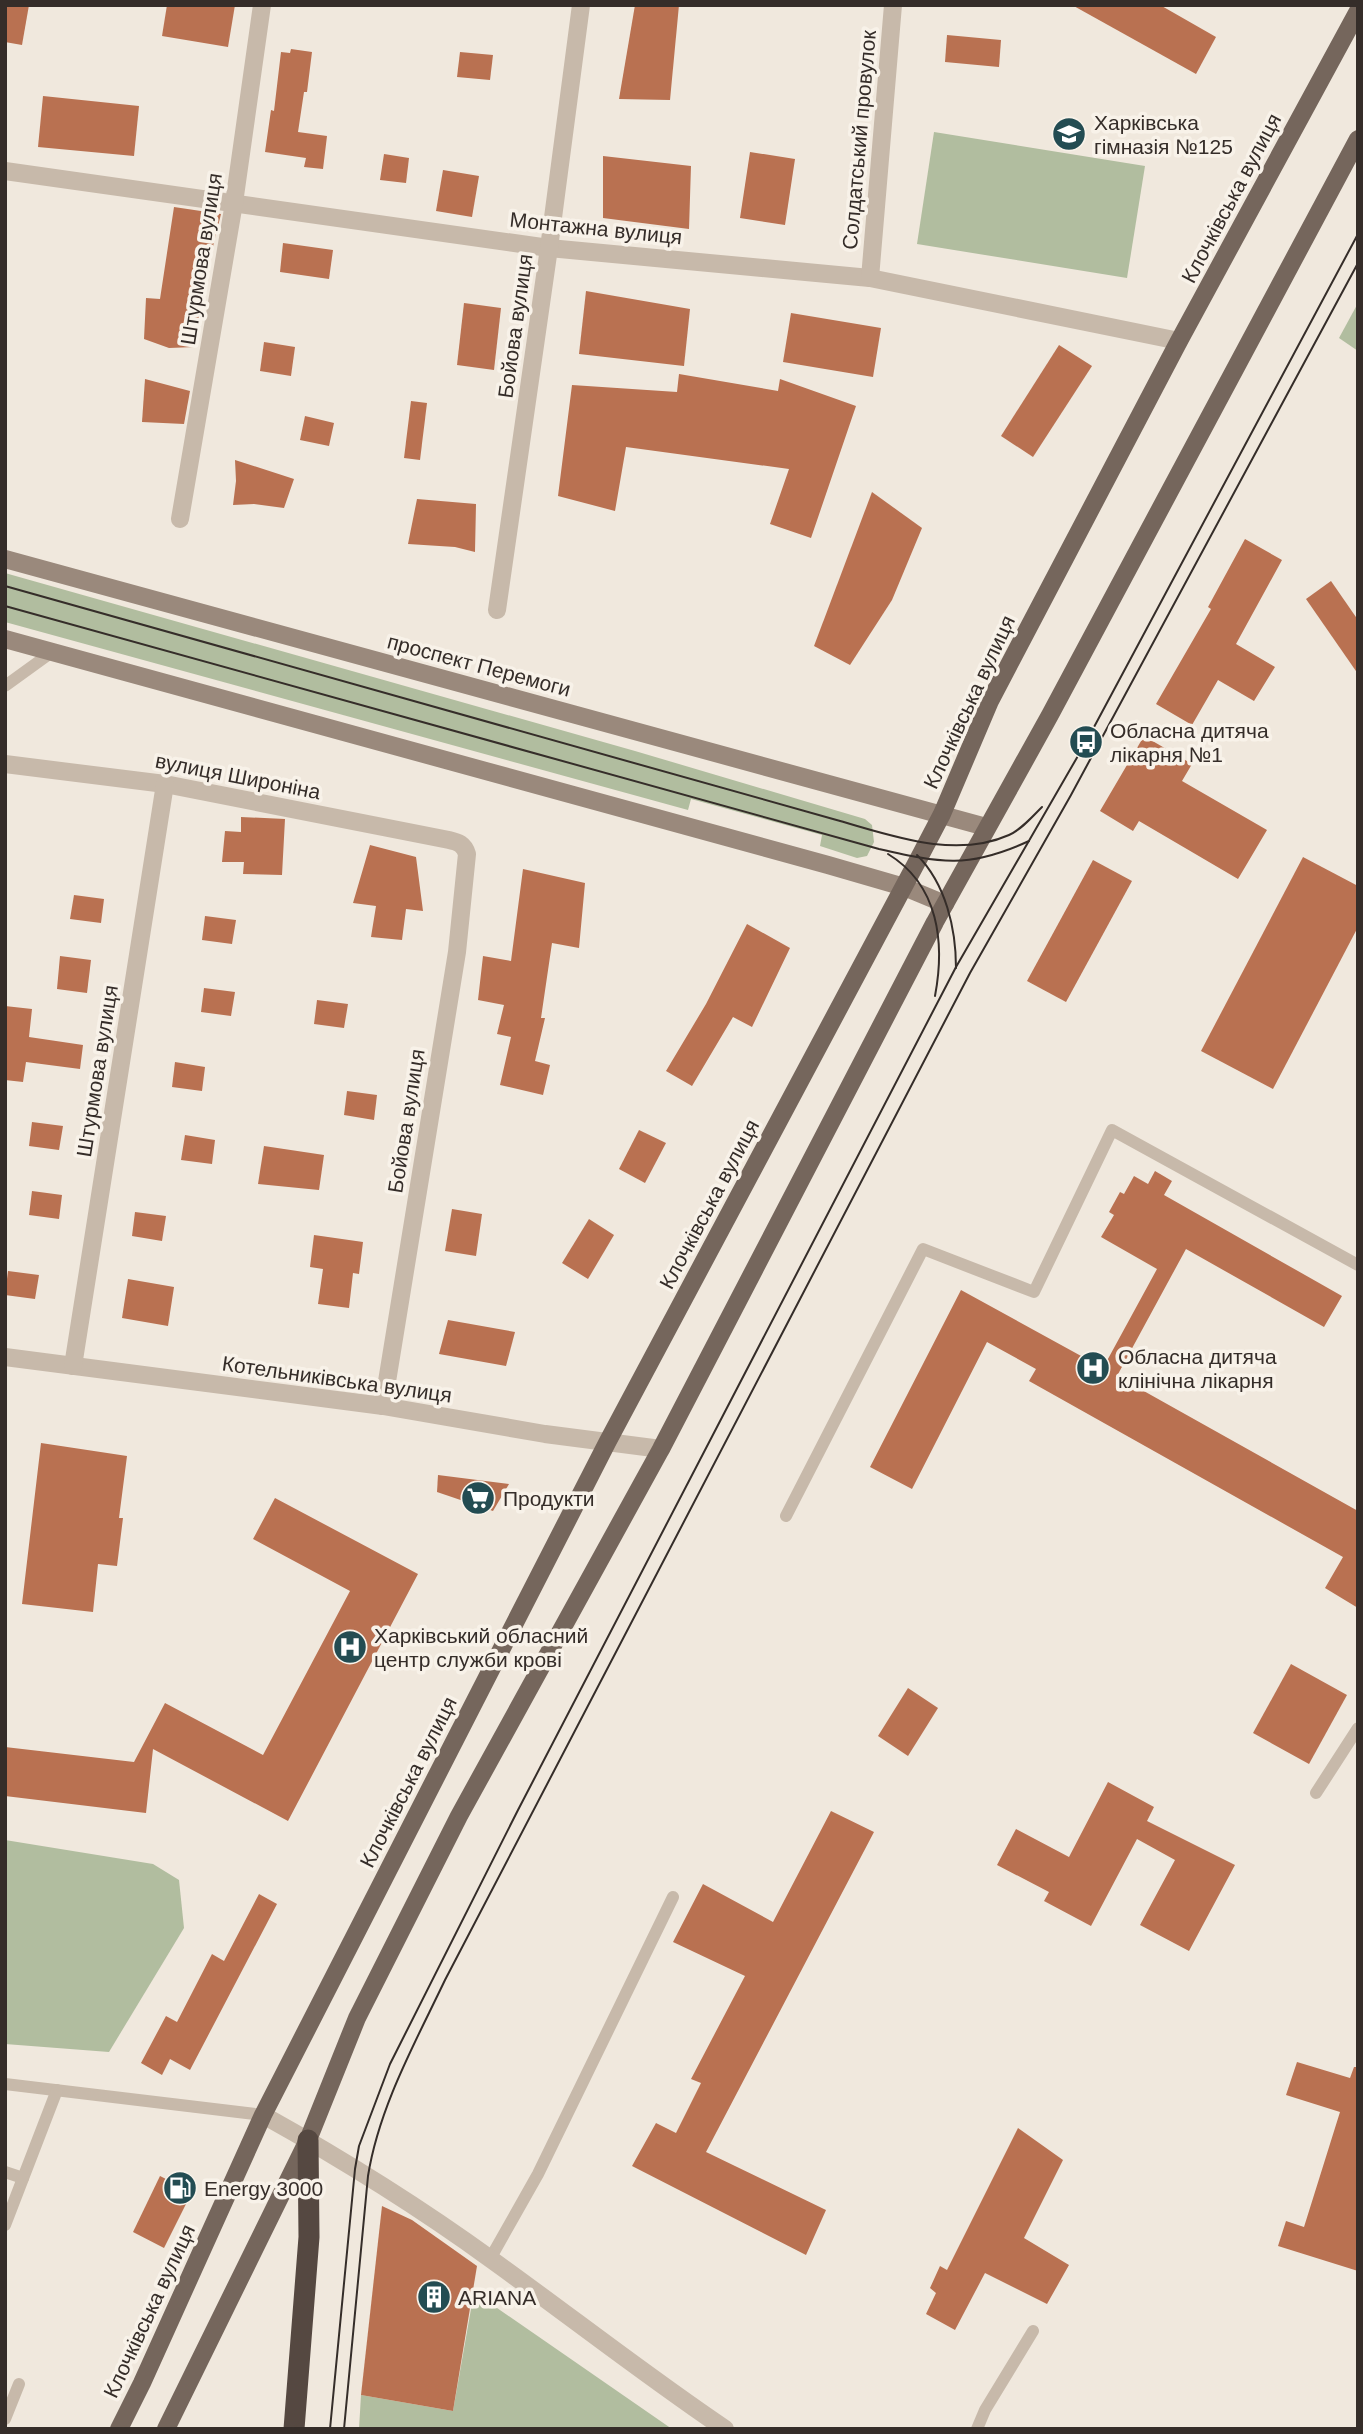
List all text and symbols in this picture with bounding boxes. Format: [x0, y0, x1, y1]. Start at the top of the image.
street label: Солдатський провулок [838, 28, 880, 251]
street label: Клочківська вулиця [1177, 109, 1285, 287]
place label: Харківська гімназія №125 [1094, 111, 1233, 158]
school or university icon: Харківська гімназія №125 [1050, 115, 1088, 153]
street label: Штурмова вулиця [176, 171, 226, 347]
street label: Монтажна вулиця [509, 208, 683, 248]
street label: Бойова вулиця [493, 252, 537, 400]
street label: Клочківська вулиця [919, 612, 1019, 792]
street label: проспект Перемоги [385, 629, 573, 701]
place label: Обласна дитяча лікарня №1 [1110, 719, 1269, 766]
bus stop icon: Обласна дитяча лікарня №1 [1067, 723, 1105, 761]
street label: вулиця Широніна [153, 749, 323, 803]
street label: Штурмова вулиця [72, 983, 122, 1159]
street label: Бойова вулиця [383, 1047, 429, 1195]
street label: Клочківська вулиця [655, 1115, 763, 1293]
place label: Обласна дитяча клінічна лікарня [1118, 1345, 1277, 1392]
hospital icon: Обласна дитяча клінічна лікарня [1074, 1349, 1112, 1387]
street label: Котельниківська вулиця [221, 1351, 453, 1407]
supermarket icon: Продукти [459, 1479, 497, 1517]
place label: Продукти [503, 1487, 595, 1510]
place label: Харківський обласний центр служби крові [374, 1624, 588, 1671]
hospital icon: Харківський обласний центр служби крові [331, 1628, 369, 1666]
street label: Клочківська вулиця [355, 1693, 461, 1871]
fuel station icon: Energy 3000 [161, 2169, 199, 2207]
place label: Energy 3000 [204, 2177, 323, 2200]
street label: Клочківська вулиця [99, 2221, 199, 2401]
building icon: ARIANA [415, 2278, 453, 2316]
place label: ARIANA [458, 2286, 536, 2309]

